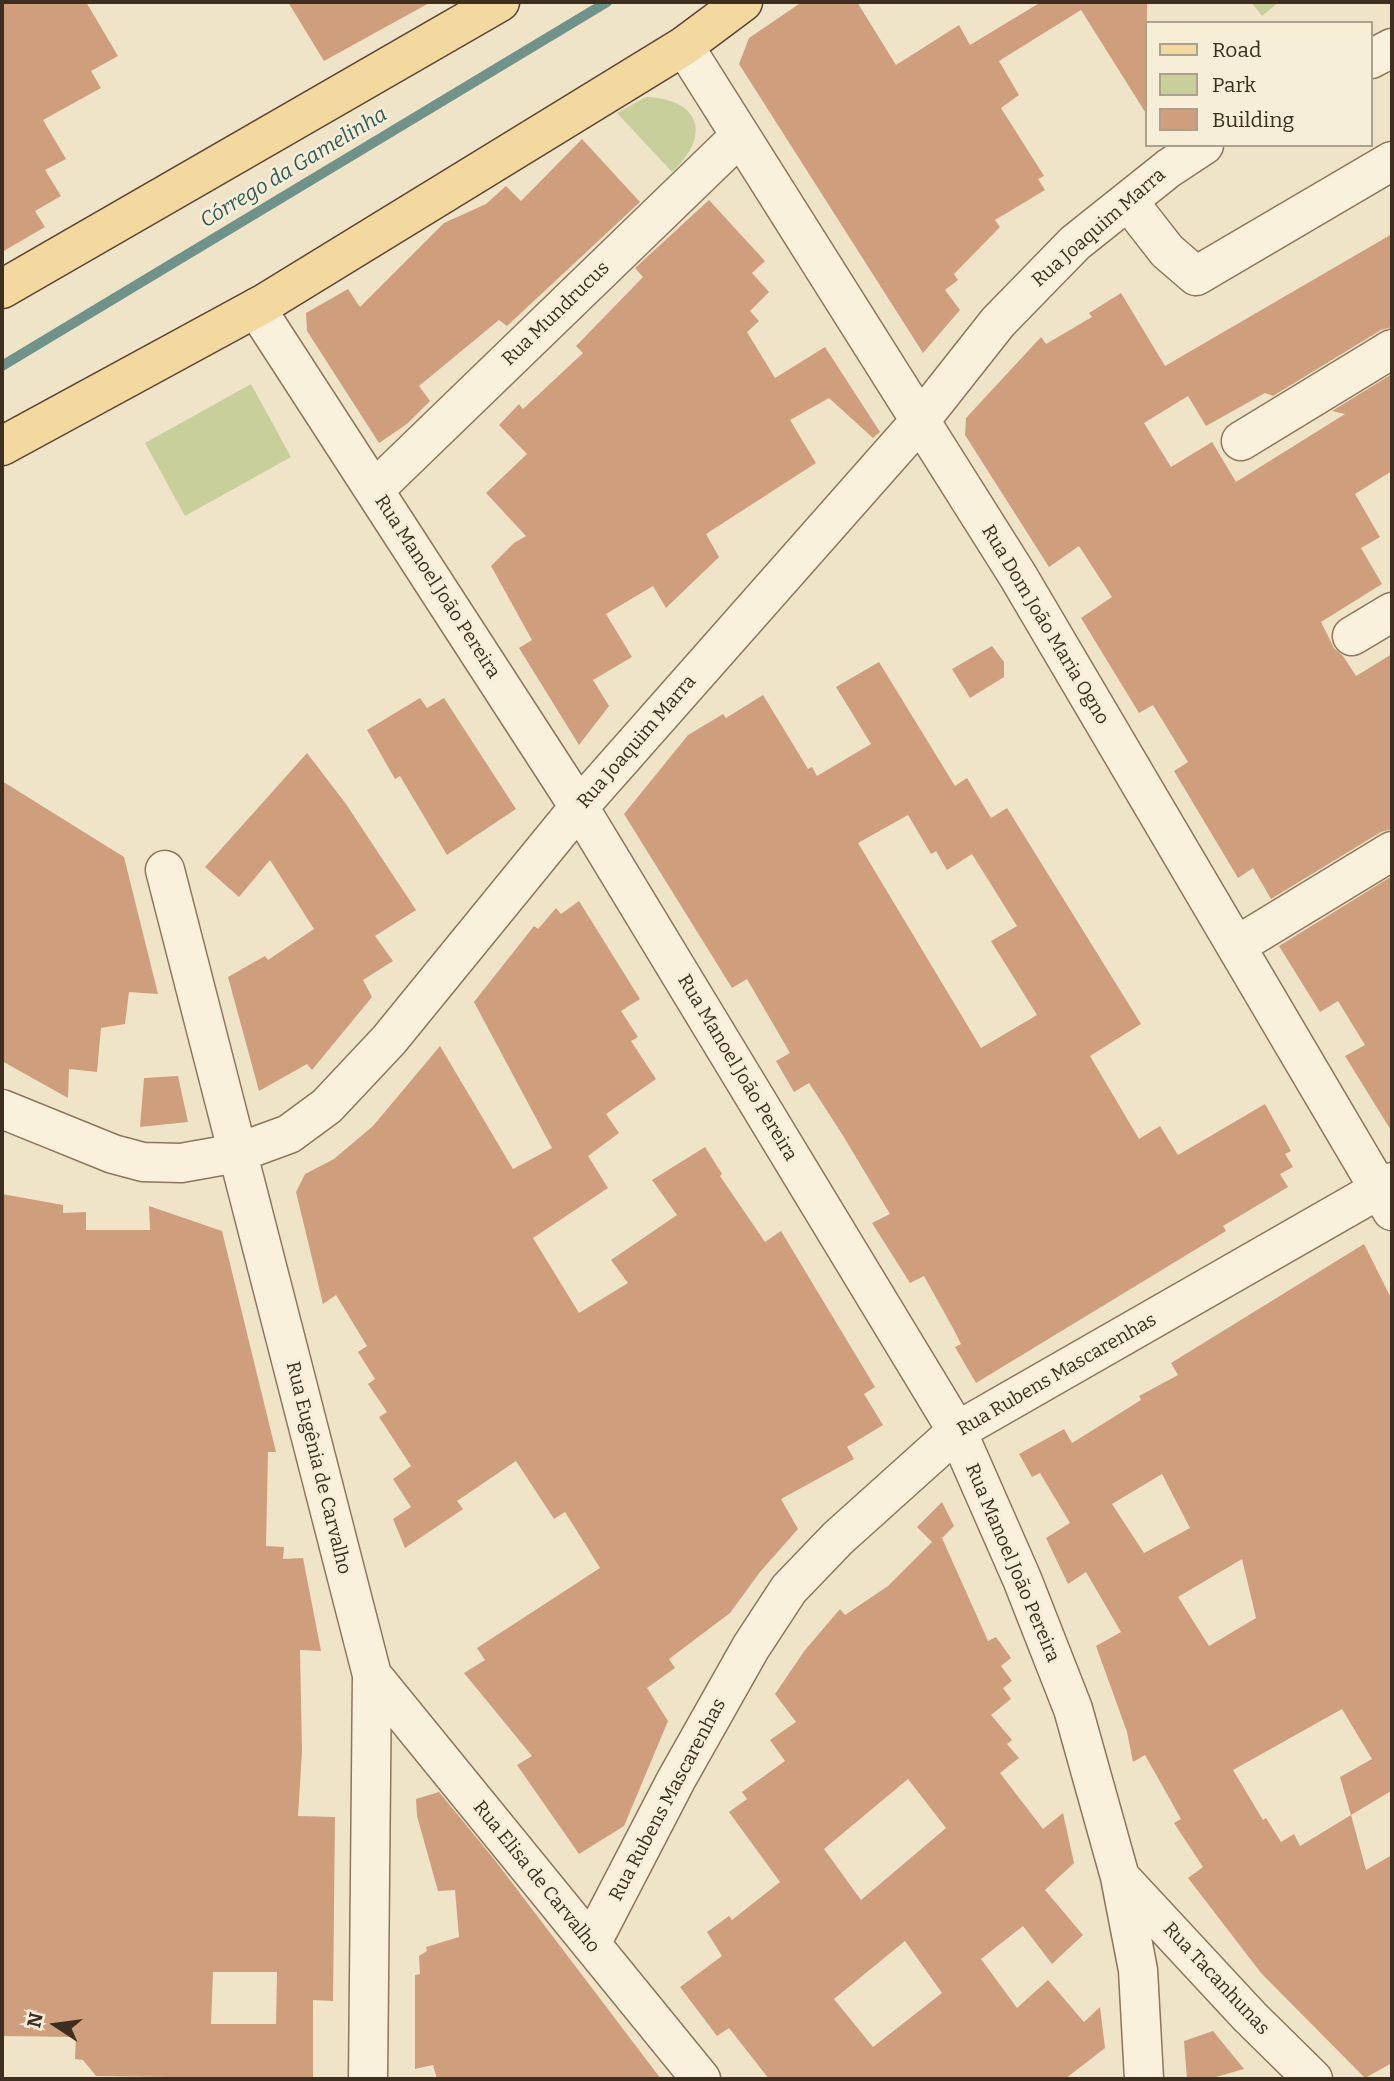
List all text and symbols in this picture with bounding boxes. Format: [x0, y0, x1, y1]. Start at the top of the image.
legend [1146, 21, 1373, 147]
text: Road [1212, 37, 1261, 63]
text: Park [1212, 72, 1256, 98]
water label: Córrego da Gamelinha [196, 102, 392, 234]
text: Building [1212, 107, 1294, 133]
street label: Rua Joaquim Marra [1028, 164, 1170, 292]
street label: Rua Mundrucus [498, 257, 614, 371]
street label: Rua Manoel João Pereira [369, 491, 505, 683]
street label: Rua Dom João Maria Ogno [976, 521, 1114, 729]
street label: Rua Joaquim Marra [573, 671, 701, 813]
street label: Rua Manoel João Pereira [672, 971, 802, 1165]
street label: Rua Rubens Mascarenhas [953, 1309, 1161, 1441]
street label: Rua Eugênia de Carvalho [281, 1359, 355, 1577]
street label: Rua Manoel João Pereira [960, 1460, 1064, 1666]
street label: Rua Rubens Mascarenhas [605, 1695, 731, 1905]
street label: Rua Elisa de Carvalho [468, 1796, 604, 1958]
street label: Rua Tacanhunas [1158, 1918, 1274, 2040]
north arrow [21, 1990, 91, 2060]
text: N [22, 2010, 48, 2030]

